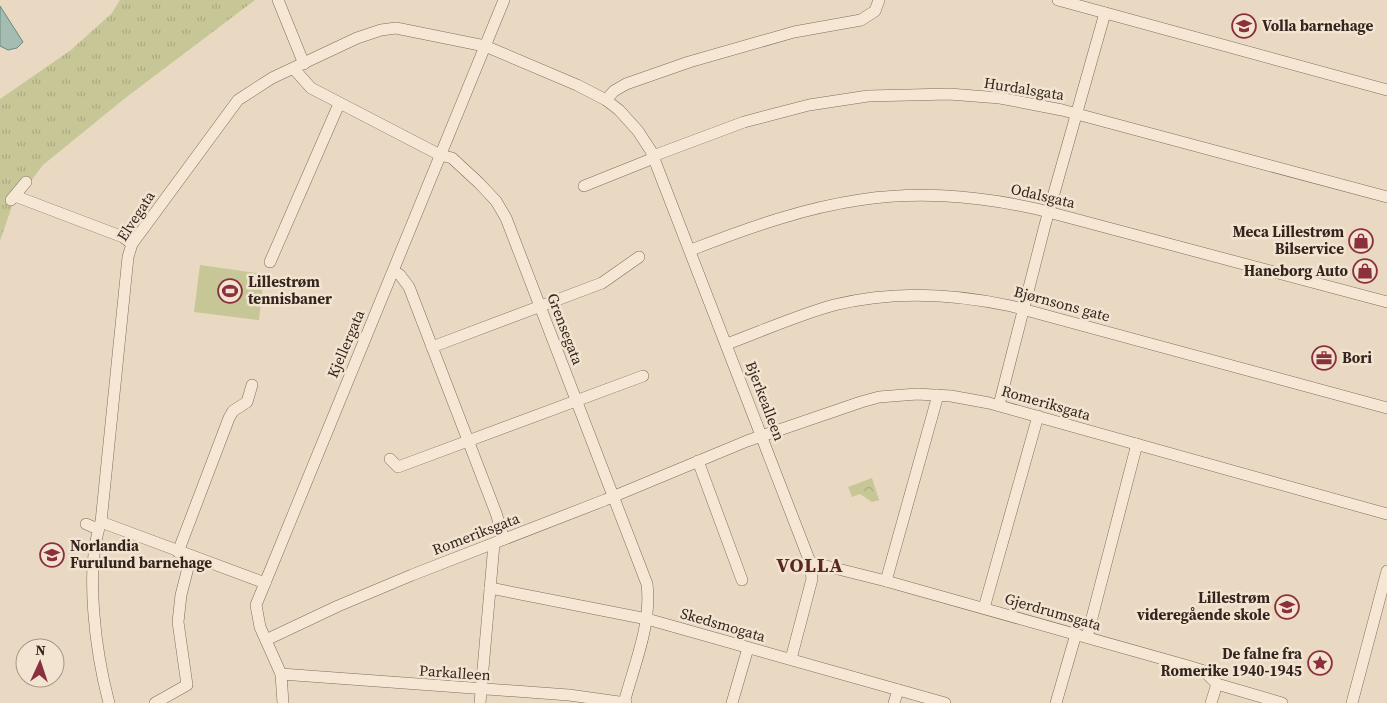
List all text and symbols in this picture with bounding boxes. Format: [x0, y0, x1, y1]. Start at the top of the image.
school or university icon: Volla barnehage [1231, 13, 1257, 39]
place label: Volla barnehage [1262, 15, 1373, 36]
street label: Hurdalsgata [982, 72, 1066, 105]
street label: Odalsgata [1009, 178, 1078, 213]
street label: Elvegata [112, 186, 160, 245]
place label: Meca Lillestrøm Bilservice [1232, 221, 1344, 259]
shop icon: Meca Lillestrøm Bilservice [1348, 228, 1374, 254]
shop icon: Haneborg Auto [1352, 258, 1378, 284]
place label: Haneborg Auto [1244, 260, 1349, 281]
place label: Lillestrøm tennisbaner [248, 271, 332, 309]
sports icon: Lillestrøm tennisbaner [217, 278, 243, 304]
street label: Bjørnsons gate [1012, 281, 1113, 327]
street label: Grensegata [542, 290, 589, 368]
street label: Kjellergata [322, 306, 369, 381]
office icon: Bori [1311, 345, 1337, 371]
place label: Bori [1342, 347, 1372, 368]
street label: Bjerkealleen [741, 358, 790, 444]
street label: Romeriksgata [999, 380, 1094, 425]
street label: Romeriksgata [429, 507, 523, 560]
place label: Norlandia Furulund barnehage [70, 535, 212, 573]
school or university icon: Norlandia Furulund barnehage [39, 542, 65, 568]
district label: VOLLA [776, 551, 844, 579]
place label: Lillestrøm videregående skole [1136, 587, 1270, 625]
street label: Gjerdrumsgata [1002, 588, 1104, 635]
school or university icon: Lillestrøm videregående skole [1274, 594, 1300, 620]
street label: Skedsmogata [678, 602, 768, 647]
north arrow [15, 638, 65, 688]
text: N [35, 640, 46, 660]
place label: De falne fra Romerike 1940-1945 [1161, 643, 1303, 681]
place icon: De falne fra Romerike 1940-1945 [1307, 650, 1333, 676]
street label: Parkalleen [419, 660, 492, 685]

